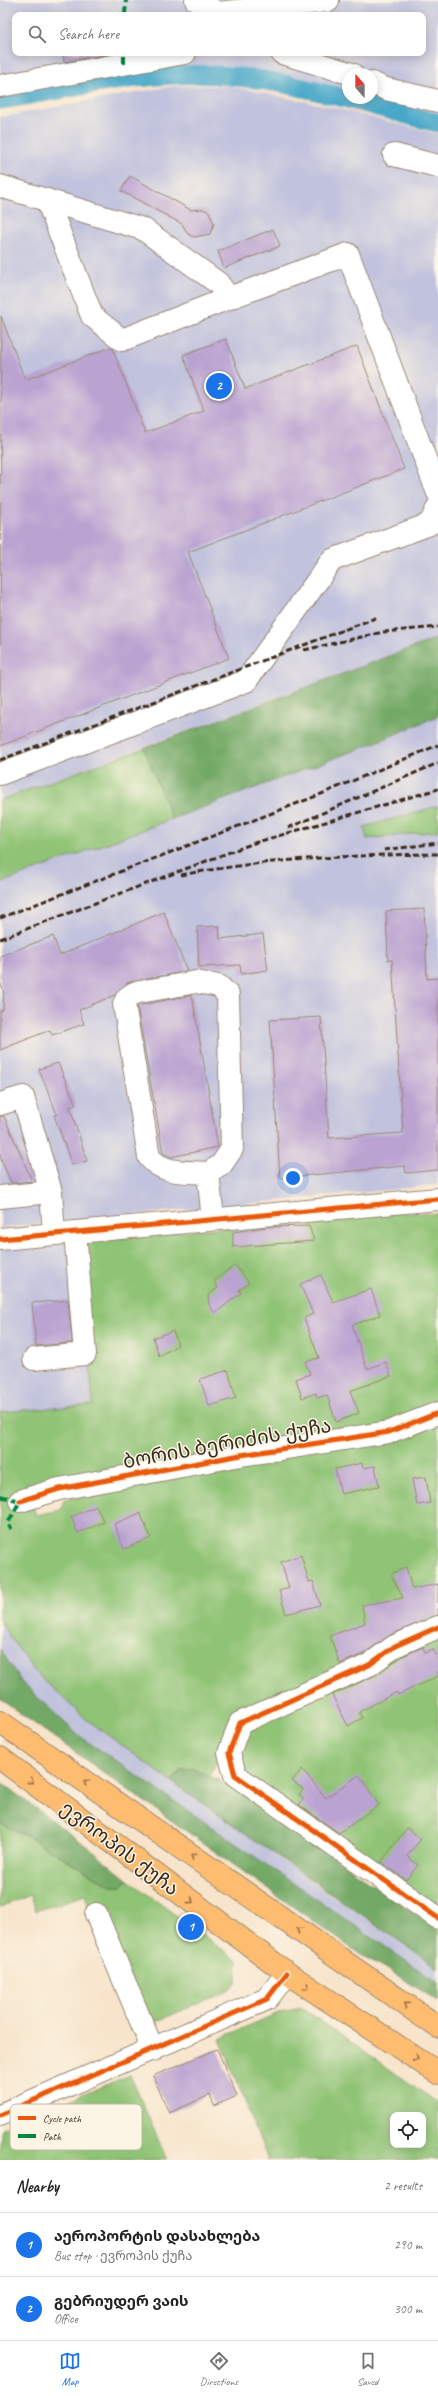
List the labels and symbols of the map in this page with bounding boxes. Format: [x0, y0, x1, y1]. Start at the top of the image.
north arrow [342, 68, 378, 104]
pin: 2 [206, 371, 232, 401]
your location [283, 1168, 303, 1188]
street label: ბორის ბერიძის ქუჩა [121, 1413, 333, 1474]
one-way arrow [27, 1776, 34, 1783]
one-way arrow [83, 1779, 90, 1787]
street label: ევროპის ქუჩა [55, 1796, 184, 1901]
one-way arrow [190, 1854, 197, 1861]
one-way arrow [187, 1896, 194, 1904]
pin: 1 [178, 1912, 204, 1942]
one-way arrow [297, 1928, 304, 1935]
one-way arrow [303, 1982, 310, 1989]
one-way arrow [403, 2002, 410, 2010]
one-way arrow [411, 2053, 418, 2060]
legend [10, 2104, 142, 2150]
text: Cycle path [43, 2111, 82, 2125]
text: Path [43, 2129, 62, 2143]

